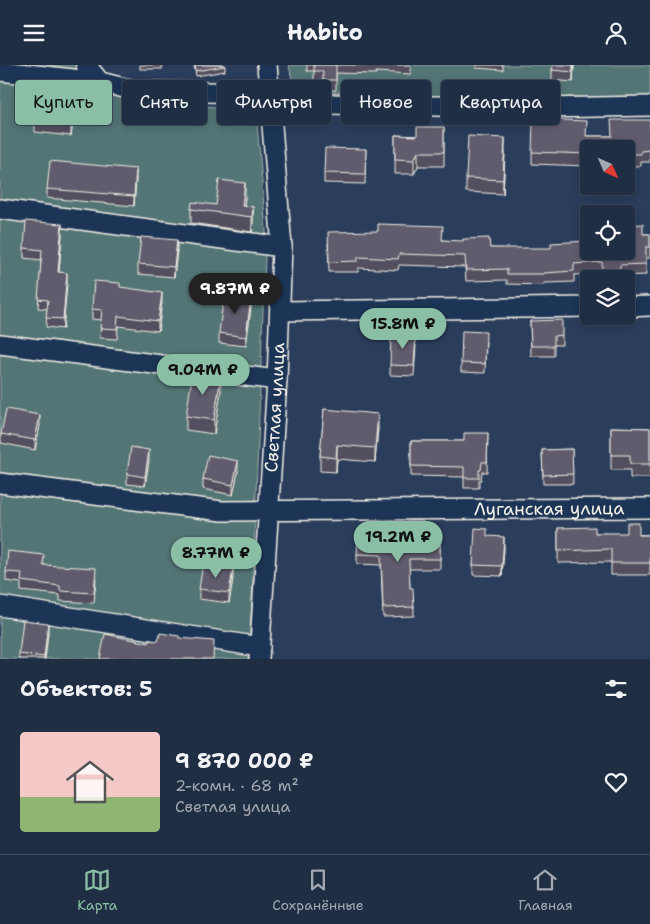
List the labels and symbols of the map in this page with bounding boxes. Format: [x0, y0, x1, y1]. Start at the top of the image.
north arrow [580, 140, 635, 195]
pin: 9.87M ₽ [189, 273, 281, 315]
pin: 15.8M ₽ [357, 307, 449, 350]
street label: Светлая улица [259, 342, 290, 473]
pin: 9.04M ₽ [157, 353, 249, 396]
street label: Луганская улица [474, 496, 624, 521]
pin: 19.2M ₽ [352, 521, 444, 563]
pin: 8.77M ₽ [170, 537, 262, 579]

